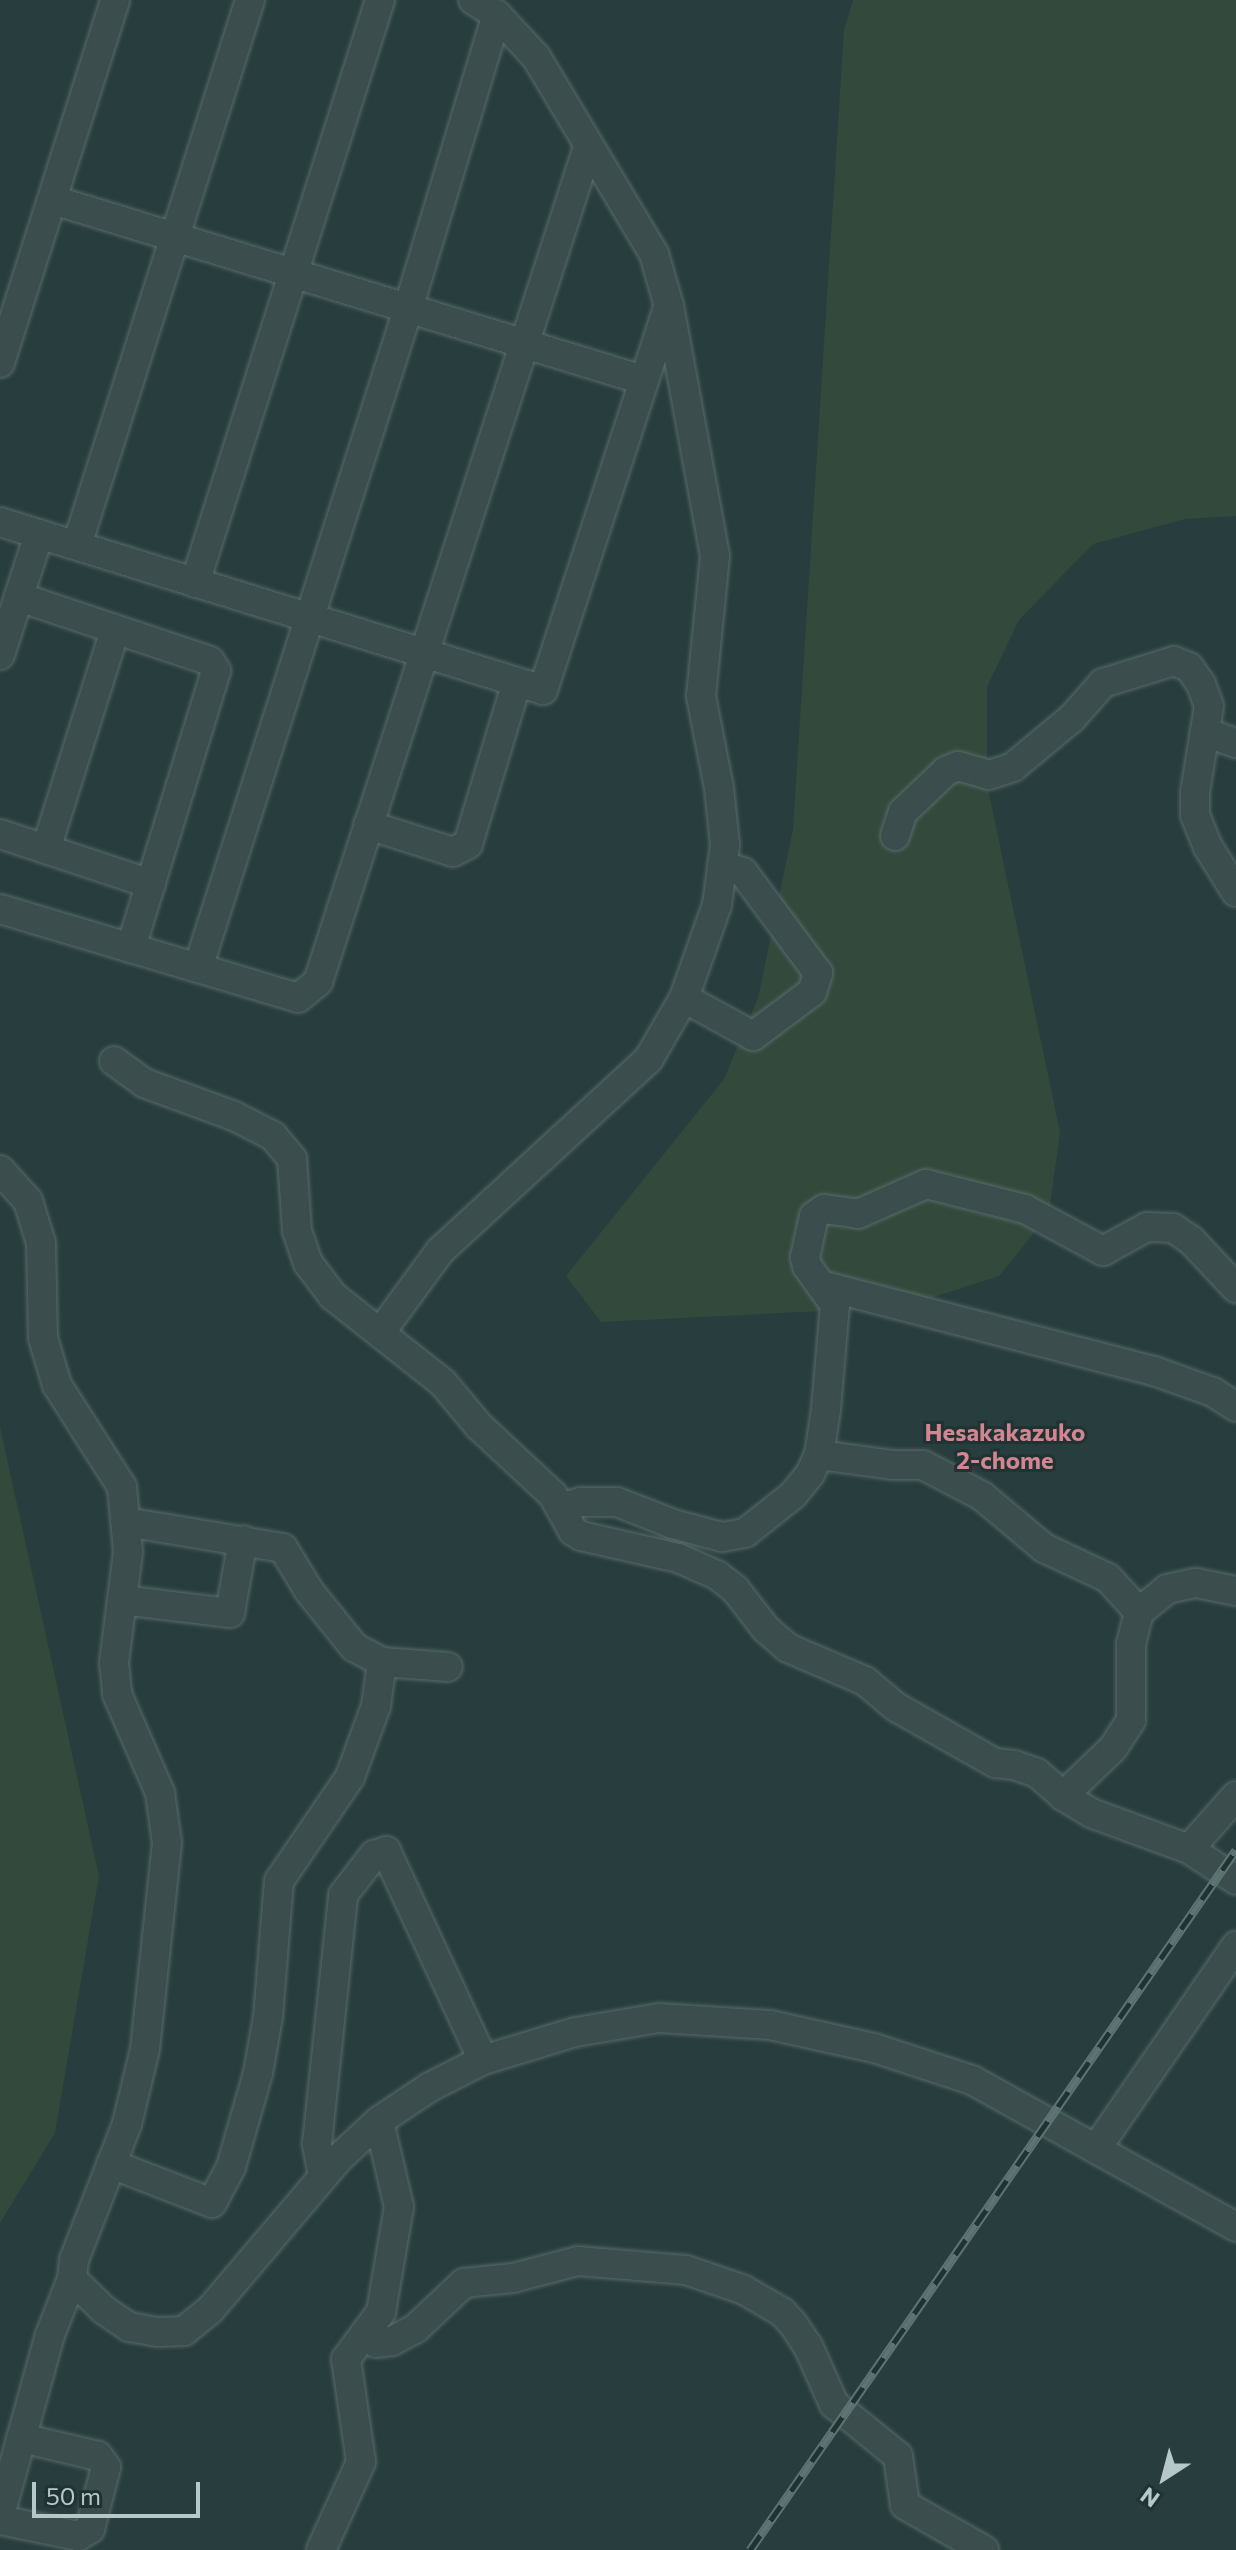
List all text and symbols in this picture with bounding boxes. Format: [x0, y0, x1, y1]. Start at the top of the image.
district label: Hesakakazuko 2-chome [925, 1418, 1085, 1474]
north arrow [1124, 2438, 1204, 2518]
scale bar [36, 2466, 204, 2516]
text: 50 m [46, 2481, 101, 2510]
text: N [1135, 2482, 1164, 2514]

